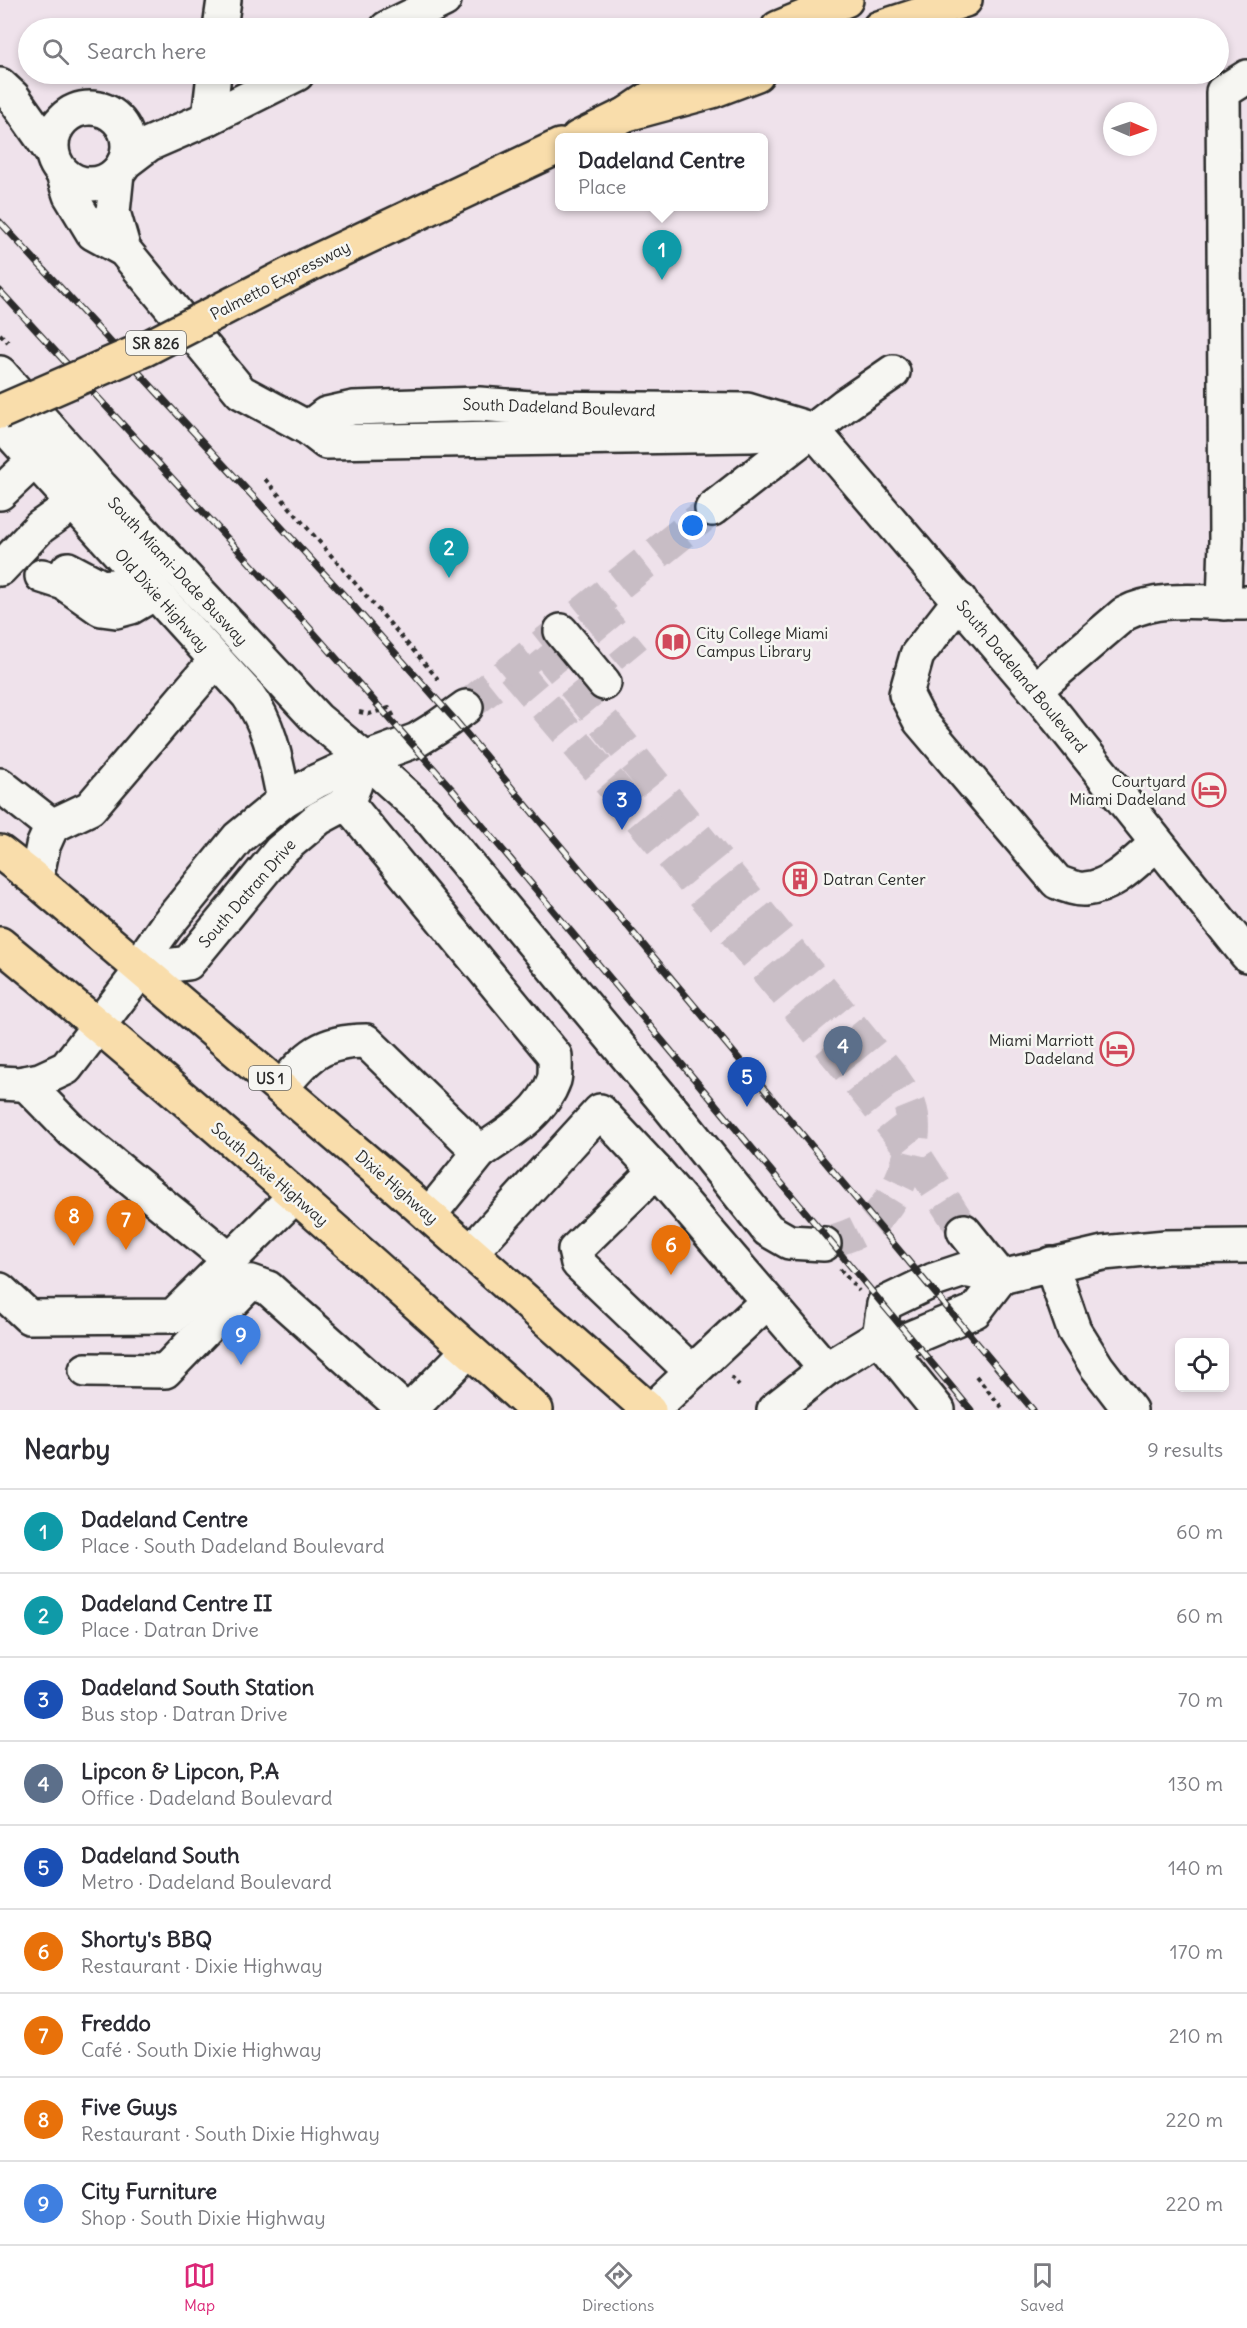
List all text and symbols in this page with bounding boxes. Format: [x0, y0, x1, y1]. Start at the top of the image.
search box [18, 18, 1229, 84]
icon: search [39, 35, 72, 68]
text: Search here [87, 37, 206, 65]
north arrow [1103, 102, 1157, 156]
popup [555, 133, 768, 211]
text: Dadeland Centre [578, 146, 745, 174]
text: Place [578, 174, 626, 199]
pin: 1 [642, 230, 682, 280]
street label: Palmetto Expressway [207, 236, 353, 324]
road number: SR 826 [126, 331, 186, 355]
street label: South Dadeland Boulevard [462, 394, 656, 420]
street label: South Miami-Dade Busway [104, 493, 252, 649]
your location [678, 511, 707, 540]
pin: 2 [430, 528, 468, 578]
street label: Old Dixie Highway [110, 544, 214, 656]
street label: South Dadeland Boulevard [952, 596, 1092, 756]
place label: City College Miami Campus Library [696, 623, 828, 661]
library icon: City College Miami Campus Library [655, 624, 691, 660]
place label: Courtyard Miami Dadeland [1069, 771, 1186, 809]
hotel icon: Courtyard Miami Dadeland [1191, 772, 1227, 808]
pin: 3 [602, 780, 642, 830]
street label: South Datran Drive [194, 834, 300, 952]
building icon: Datran Center [782, 861, 818, 897]
place label: Datran Center [823, 869, 926, 889]
pin: 4 [824, 1026, 862, 1076]
place label: Miami Marriott Dadeland [989, 1030, 1095, 1068]
hotel icon: Miami Marriott Dadeland [1099, 1031, 1135, 1067]
pin: 5 [728, 1058, 766, 1107]
road number: US 1 [249, 1066, 291, 1090]
street label: South Dixie Highway [207, 1118, 333, 1230]
street label: Dixie Highway [352, 1146, 442, 1228]
pin: 8 [54, 1196, 94, 1246]
pin: 7 [106, 1200, 146, 1250]
pin: 6 [652, 1226, 690, 1275]
pin: 9 [222, 1316, 260, 1365]
map controls [1175, 1338, 1229, 1392]
button: locate [1175, 1338, 1229, 1392]
text: Nearby [24, 1433, 110, 1466]
text: 9 results [1147, 1437, 1223, 1462]
text: Dadeland Centre [81, 1505, 248, 1533]
text: 1 [40, 1519, 47, 1544]
text: 60 m [1176, 1519, 1223, 1544]
text: Place · South Dadeland Boulevard [81, 1533, 384, 1558]
text: Dadeland Centre II [81, 1589, 272, 1617]
text: 2 [38, 1603, 49, 1628]
text: 60 m [1176, 1603, 1223, 1628]
text: Place · Datran Drive [81, 1617, 259, 1642]
text: Dadeland South Station [81, 1673, 314, 1701]
text: 3 [38, 1687, 49, 1712]
text: 70 m [1178, 1687, 1223, 1712]
text: Bus stop · Datran Drive [81, 1701, 287, 1726]
text: Lipcon & Lipcon, P.A [81, 1757, 279, 1785]
text: 4 [38, 1771, 49, 1796]
text: 130 m [1168, 1771, 1223, 1796]
text: Office · Dadeland Boulevard [81, 1785, 333, 1810]
text: Dadeland South [81, 1841, 240, 1869]
text: 5 [38, 1855, 49, 1880]
text: 140 m [1168, 1855, 1223, 1880]
text: Metro · Dadeland Boulevard [81, 1869, 332, 1894]
text: Shorty's BBQ [81, 1925, 212, 1953]
text: 6 [38, 1939, 49, 1964]
text: 170 m [1170, 1939, 1223, 1964]
text: Restaurant · Dixie Highway [81, 1953, 323, 1978]
text: Freddo [81, 2009, 151, 2037]
text: 7 [39, 2023, 48, 2048]
text: 210 m [1169, 2023, 1223, 2048]
text: Café · South Dixie Highway [81, 2037, 322, 2062]
text: Five Guys [81, 2093, 177, 2121]
text: 8 [38, 2107, 49, 2132]
text: 220 m [1166, 2107, 1223, 2132]
text: Restaurant · South Dixie Highway [81, 2121, 380, 2146]
text: City Furniture [81, 2177, 217, 2205]
text: 9 [38, 2191, 49, 2216]
text: 220 m [1166, 2191, 1223, 2216]
text: Shop · South Dixie Highway [81, 2205, 326, 2230]
tab: Map [183, 2259, 216, 2315]
tab: Directions [582, 2259, 654, 2315]
tab: Saved [1020, 2259, 1064, 2315]

